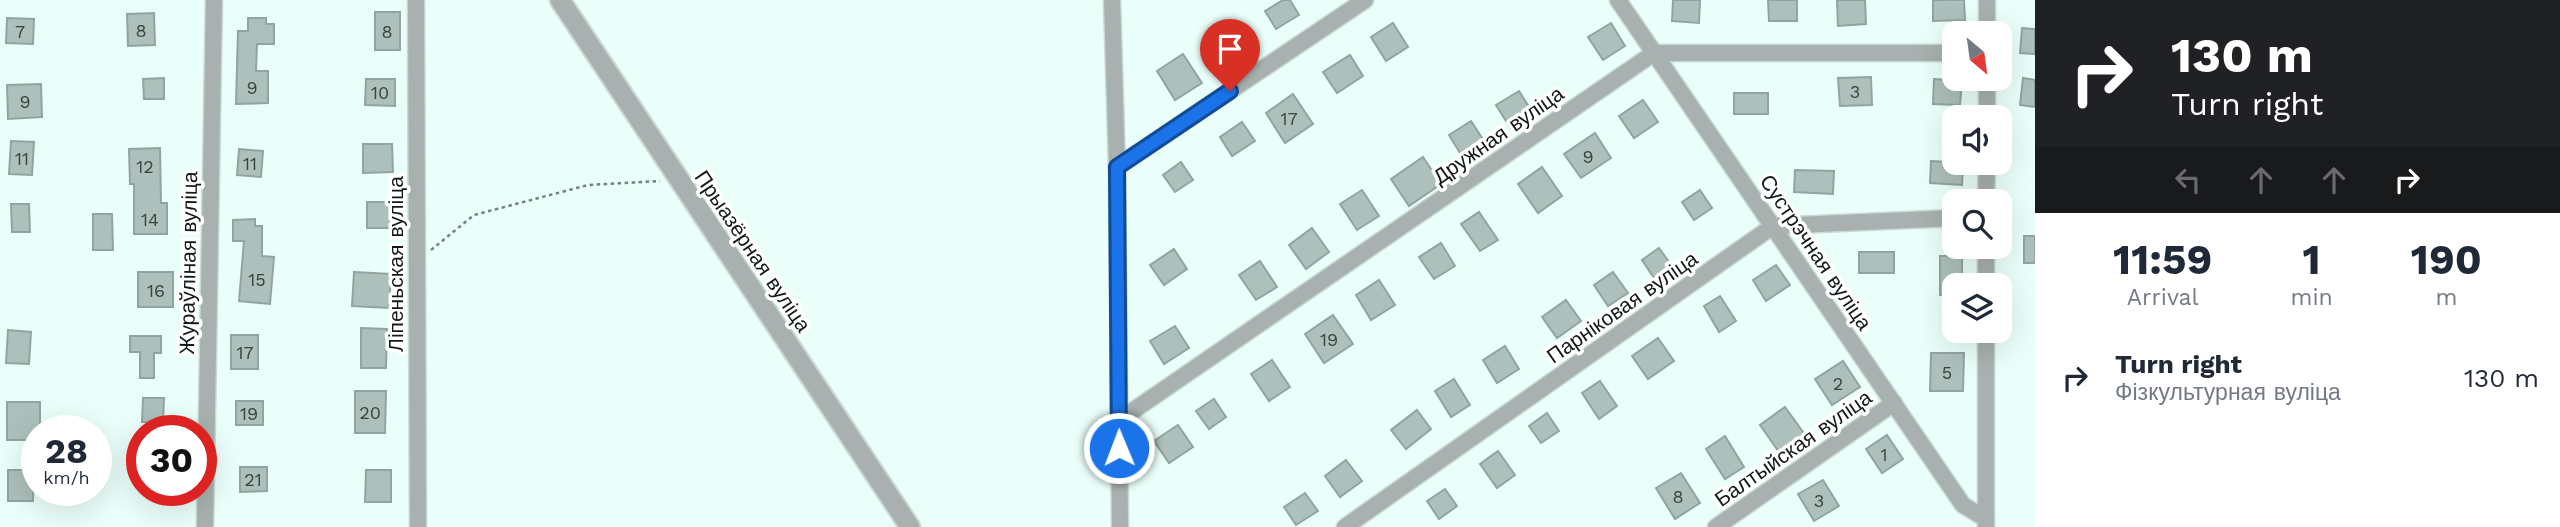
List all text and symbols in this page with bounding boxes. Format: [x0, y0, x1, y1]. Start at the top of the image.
pin [1200, 19, 1260, 91]
house number: 8 [135, 20, 147, 41]
house number: 7 [15, 21, 25, 42]
house number: 8 [381, 21, 393, 42]
north arrow [1942, 21, 2012, 91]
map controls [1942, 21, 2012, 343]
text: 130 m [2171, 26, 2313, 84]
icon: right [2056, 28, 2147, 119]
icon: arrive [1211, 30, 1249, 68]
house number: 9 [246, 77, 258, 98]
street label: Дружная вуліца [1428, 81, 1568, 189]
house number: 3 [1850, 81, 1860, 102]
house number: 10 [371, 82, 389, 103]
text: Turn right [2171, 85, 2323, 123]
house number: 9 [19, 91, 31, 112]
button: sound [1942, 105, 2012, 175]
house number: 17 [1280, 108, 1298, 129]
house number: 9 [1582, 146, 1594, 167]
house number: 11 [15, 148, 29, 169]
house number: 11 [243, 153, 257, 174]
house number: 12 [136, 156, 154, 177]
icon: left [2169, 161, 2207, 199]
icon: ahead [2242, 161, 2280, 199]
icon: ahead [2315, 161, 2353, 199]
icon: right [2388, 161, 2426, 199]
street label: Прыазёрная вуліца [690, 165, 817, 337]
street label: Сустрэчная вуліца [1755, 170, 1877, 335]
street label: Жураўліная вуліца [174, 171, 202, 355]
street label: Ліпеньская вуліца [383, 176, 408, 352]
button: search [1942, 189, 2012, 259]
house number: 14 [141, 209, 159, 230]
text: 11:59 [2113, 235, 2212, 284]
text: 1 [2303, 235, 2321, 284]
text: 190 [2411, 235, 2482, 284]
street label: Парніковая вуліца [1542, 245, 1702, 368]
house number: 15 [248, 269, 266, 290]
button: layers [1942, 273, 2012, 343]
house number: 16 [147, 280, 165, 301]
text: Arrival [2127, 284, 2199, 311]
text: min [2290, 284, 2333, 311]
text: m [2435, 284, 2457, 311]
house number: 19 [1320, 329, 1338, 350]
house number: 17 [236, 342, 254, 363]
text: Turn right [2115, 349, 2242, 379]
icon: right [2056, 359, 2094, 397]
house number: 5 [1942, 362, 1952, 383]
text: 130 m [2464, 363, 2539, 393]
house number: 2 [1833, 373, 1843, 394]
text: Фізкультурная вуліца [2115, 379, 2341, 406]
street label: Балтыйская вуліца [1710, 384, 1877, 512]
house number: 20 [359, 402, 381, 423]
house number: 19 [240, 403, 258, 424]
position arrow [1082, 411, 1156, 485]
speed limit sign: 30 [126, 415, 217, 506]
text: 28 [45, 430, 88, 472]
house number: 1 [1880, 444, 1888, 465]
text: km/h [43, 467, 90, 488]
house number: 21 [244, 469, 262, 490]
house number: 8 [1672, 486, 1684, 507]
house number: 3 [1814, 490, 1824, 511]

